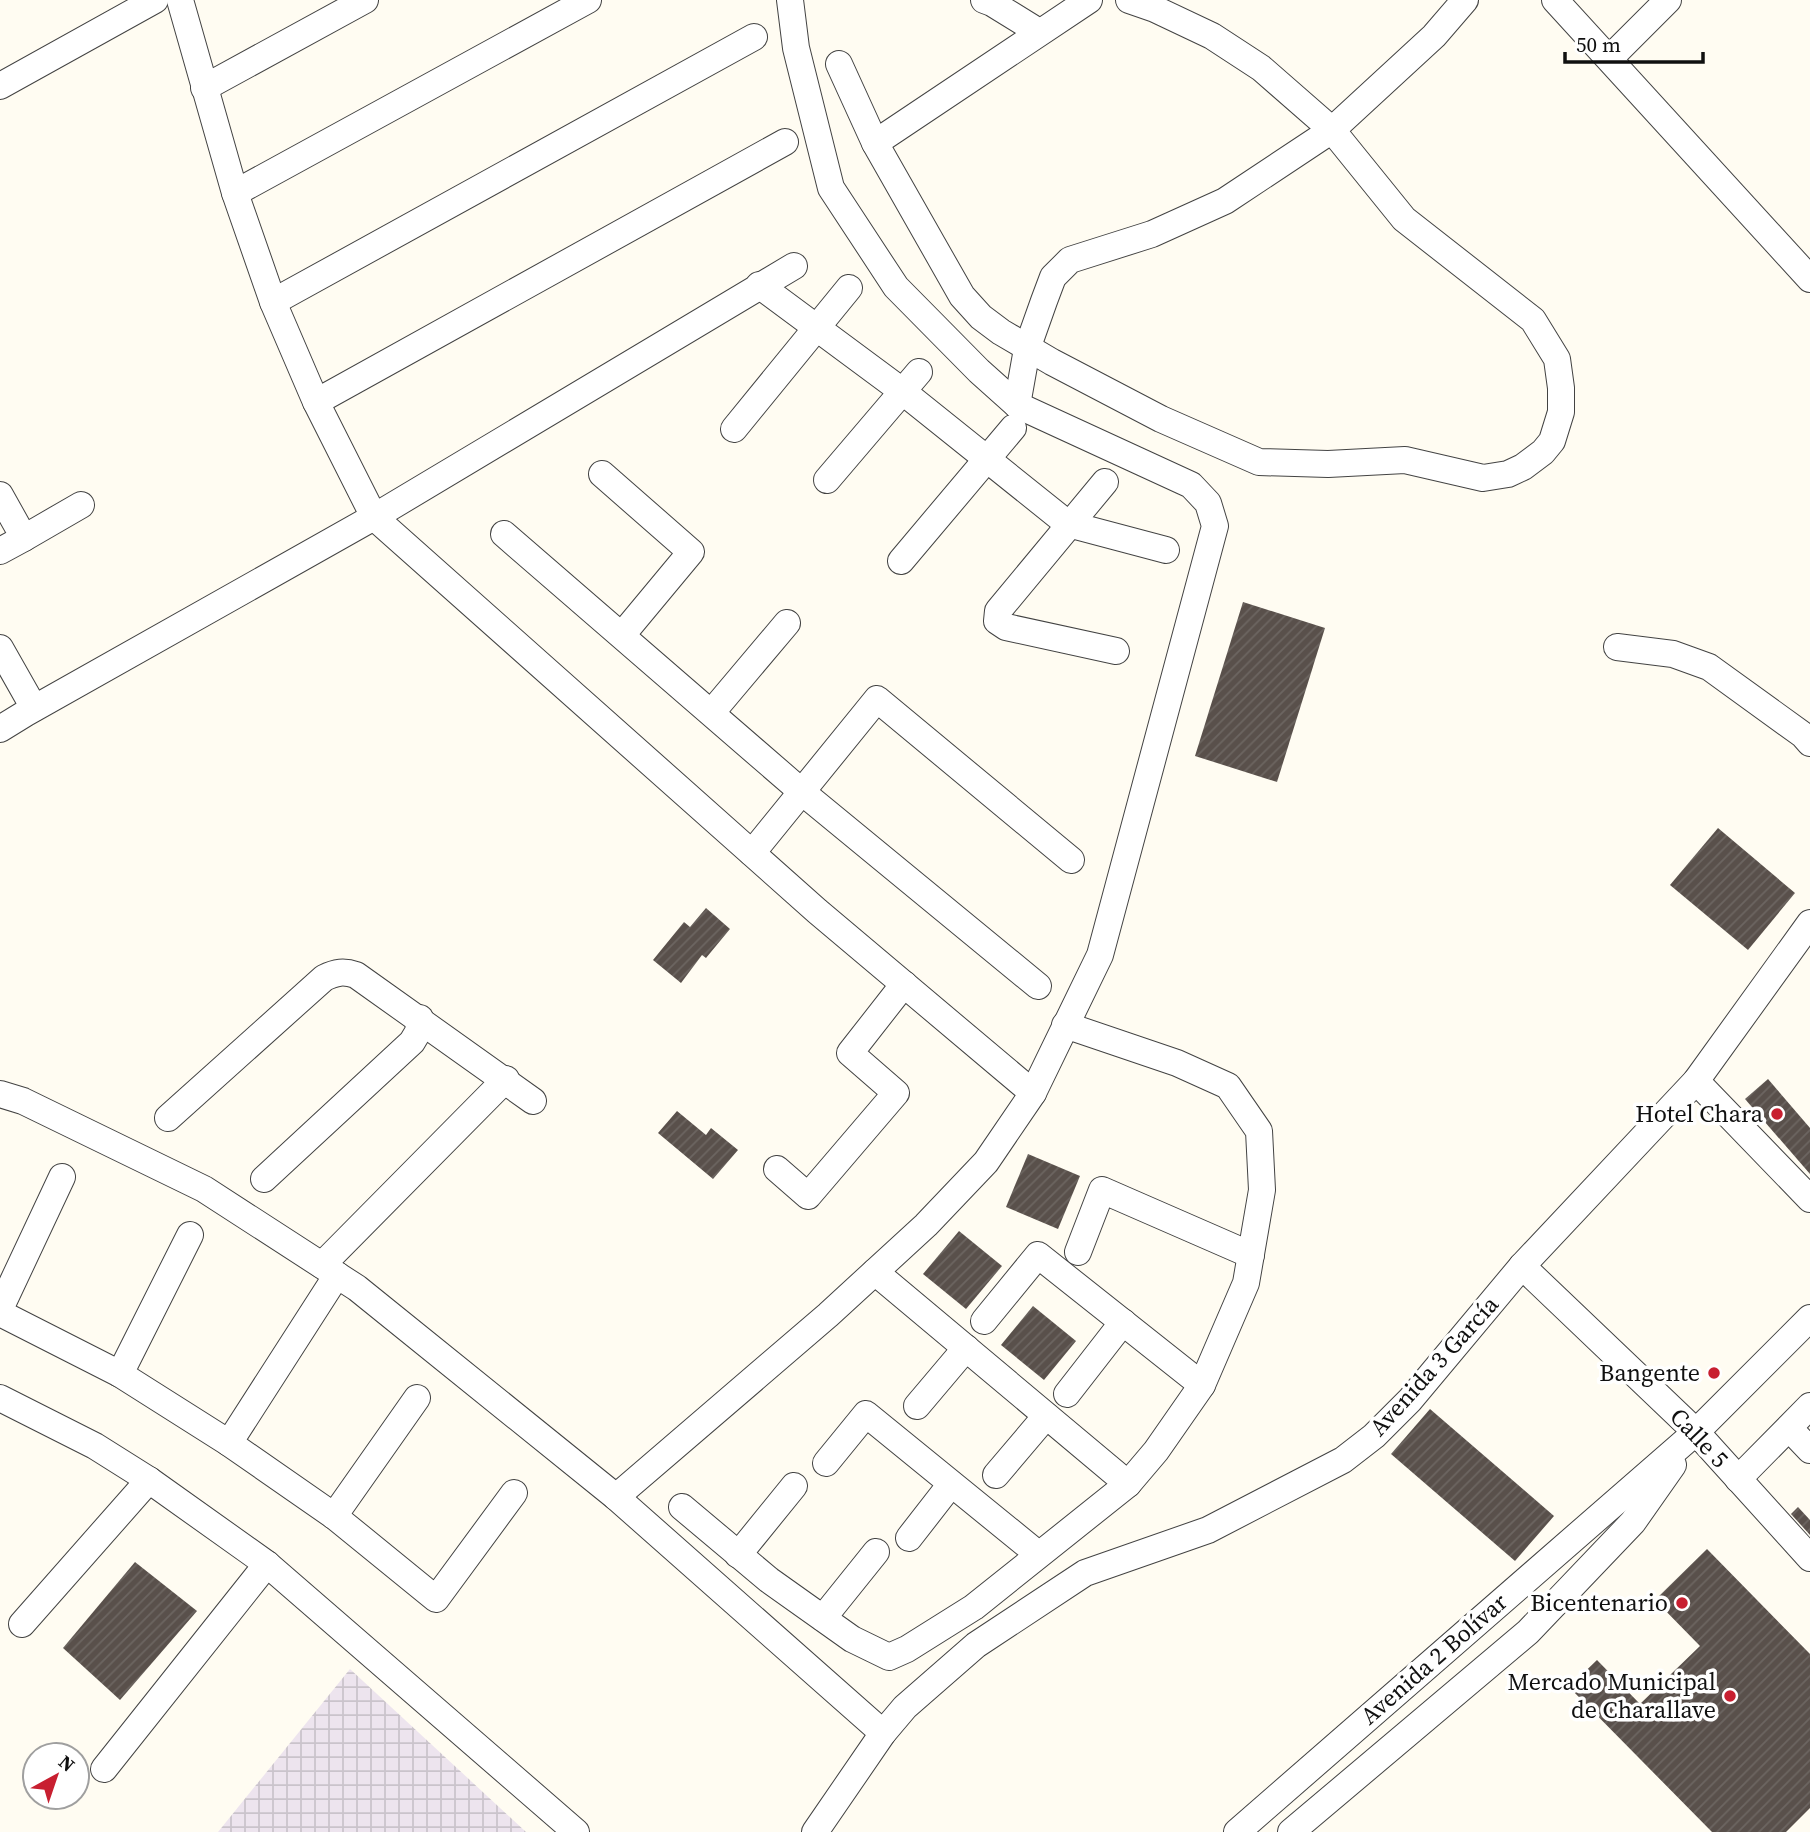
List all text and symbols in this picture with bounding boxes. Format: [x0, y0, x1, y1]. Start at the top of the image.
scale bar [1565, 21, 1703, 65]
text: 50 m [1576, 30, 1621, 59]
place label: Hotel Chara [1635, 1097, 1764, 1130]
marker: Hotel Chara [1769, 1106, 1785, 1122]
street label: Avenida 3 García [1362, 1288, 1506, 1443]
place label: Bangente [1599, 1356, 1700, 1389]
marker: Bangente [1706, 1365, 1722, 1381]
street label: Calle 5 [1663, 1400, 1736, 1475]
street label: Avenida 2 Bolívar [1353, 1586, 1514, 1732]
place label: Bicentenario [1530, 1586, 1668, 1619]
marker: Bicentenario [1674, 1595, 1690, 1611]
place label: Mercado Municipal de Charallave [1508, 1665, 1716, 1726]
marker: Mercado Municipal de Charallave [1722, 1688, 1738, 1704]
north arrow [21, 1741, 91, 1811]
text: N [53, 1749, 81, 1777]

